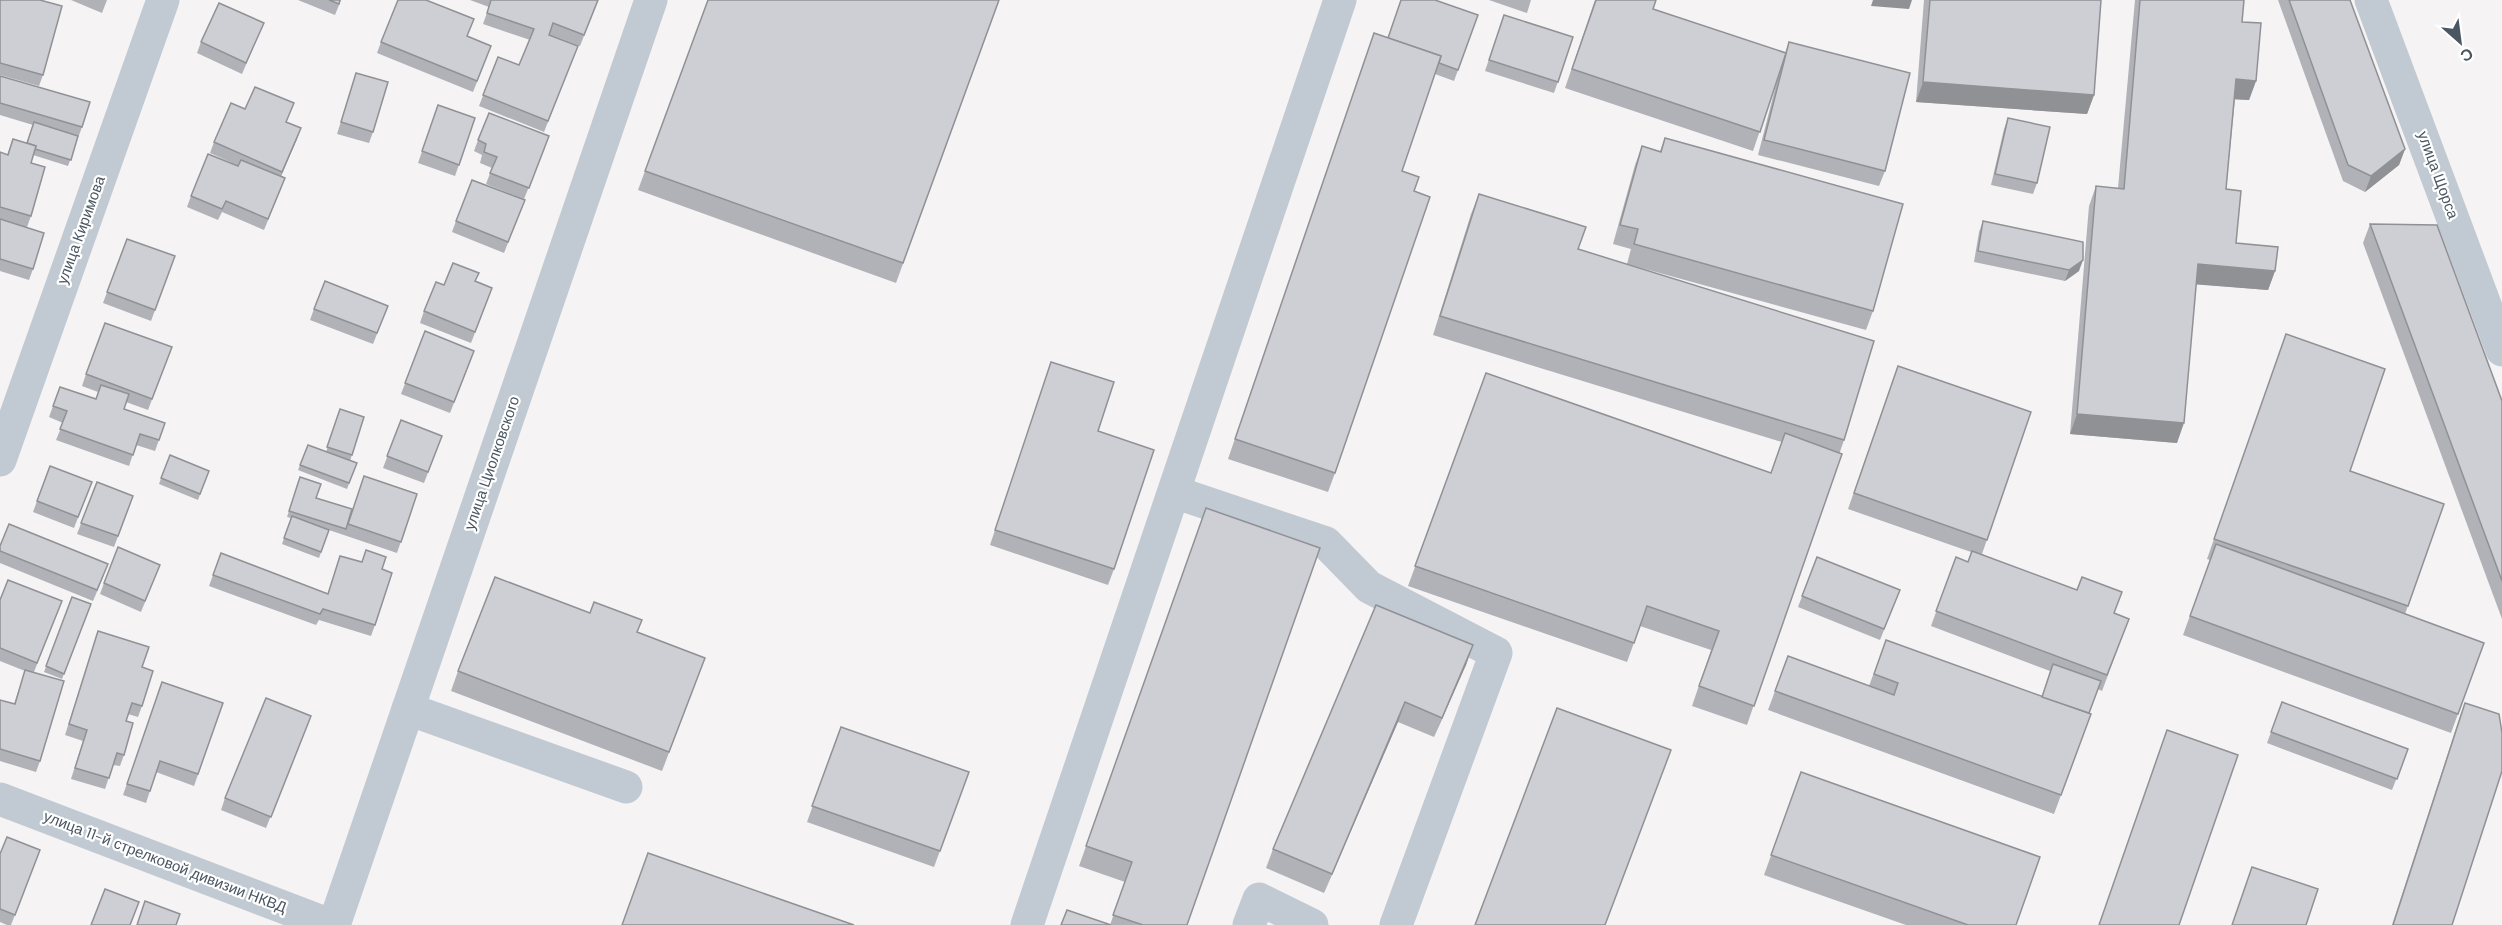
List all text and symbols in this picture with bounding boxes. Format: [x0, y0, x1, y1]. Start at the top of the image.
north arrow [2430, 12, 2490, 72]
text: С [2456, 43, 2477, 67]
street label: улица Щорса [2413, 128, 2463, 222]
street label: улица Киримова [52, 172, 110, 287]
street label: улица Циолковского [460, 393, 524, 533]
street label: улица 11-й стрелковой дивизии НКВД [41, 806, 289, 918]

